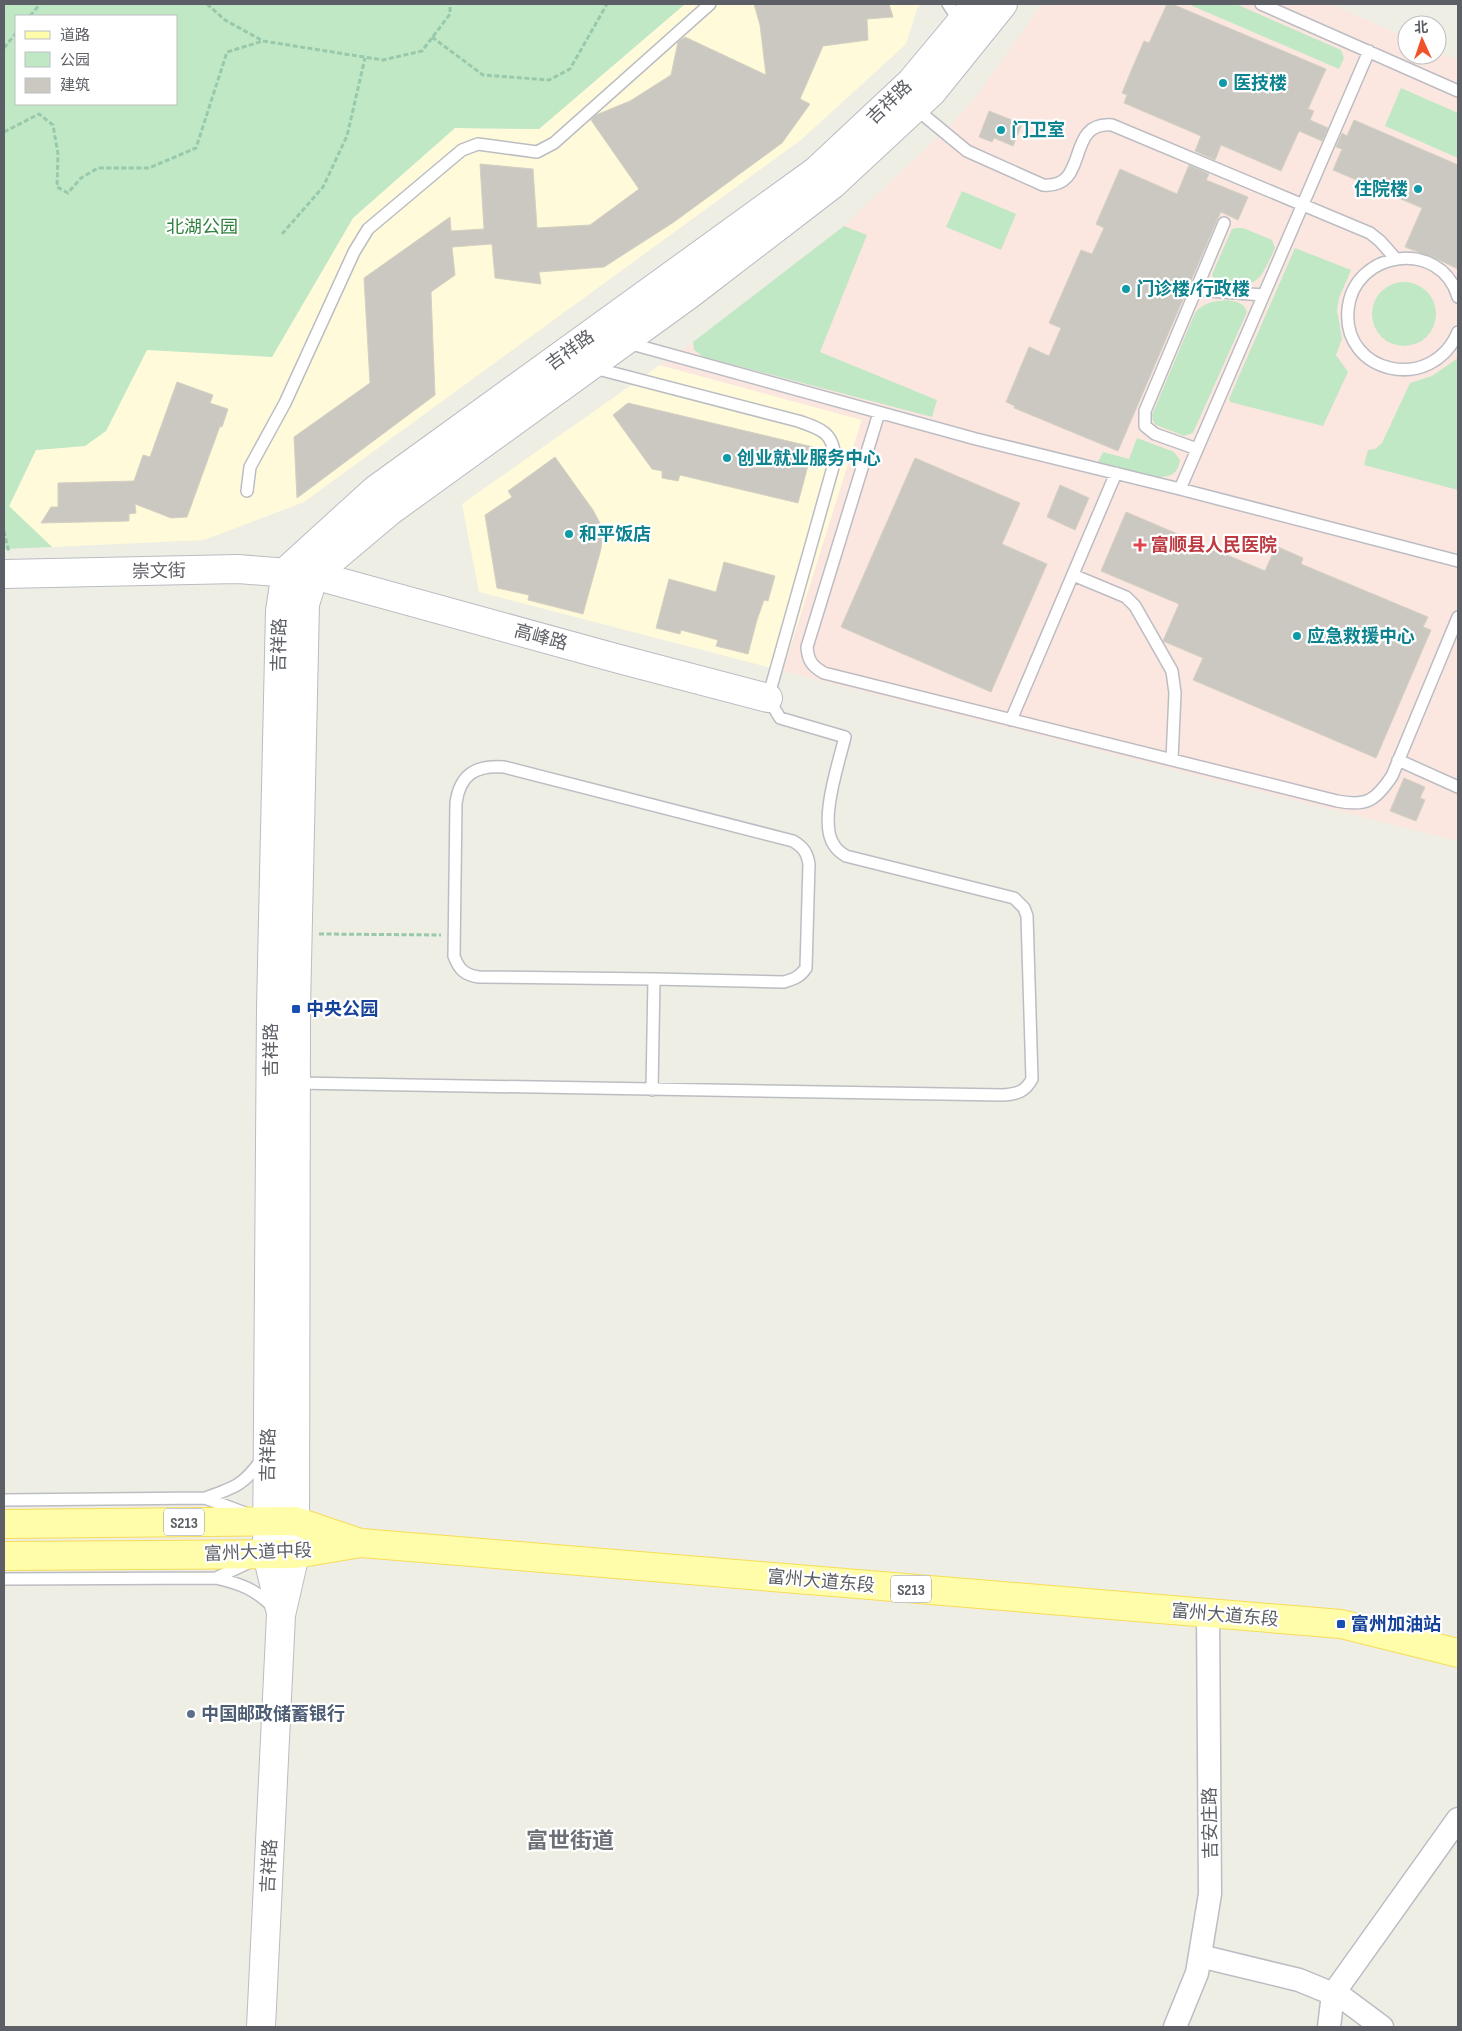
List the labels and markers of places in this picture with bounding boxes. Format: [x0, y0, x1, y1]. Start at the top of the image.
place label: 医技楼 [1233, 73, 1287, 94]
marker: 医技楼 [1217, 77, 1229, 89]
place label: 门卫室 [1011, 120, 1065, 141]
marker: 门卫室 [995, 124, 1007, 136]
place label: 住院楼 [1354, 179, 1408, 200]
marker: 住院楼 [1412, 183, 1424, 195]
place label: 门诊楼/行政楼 [1136, 278, 1250, 300]
marker: 门诊楼/行政楼 [1120, 283, 1132, 295]
place label: 创业就业服务中心 [737, 448, 881, 469]
marker: 创业就业服务中心 [721, 452, 733, 464]
place label: 和平饭店 [579, 524, 651, 545]
marker: 和平饭店 [563, 528, 575, 540]
place label: 富顺县人民医院 [1151, 535, 1277, 556]
marker: 富顺县人民医院 [1133, 538, 1147, 552]
place label: 应急救援中心 [1307, 626, 1415, 647]
marker: 应急救援中心 [1291, 630, 1303, 642]
place label: 中央公园 [306, 999, 378, 1020]
marker: 中央公园 [290, 1003, 302, 1015]
place label: 富州加油站 [1351, 1614, 1441, 1635]
marker: 富州加油站 [1335, 1618, 1347, 1630]
place label: 中国邮政储蓄银行 [201, 1703, 345, 1725]
marker: 中国邮政储蓄银行 [185, 1708, 197, 1720]

